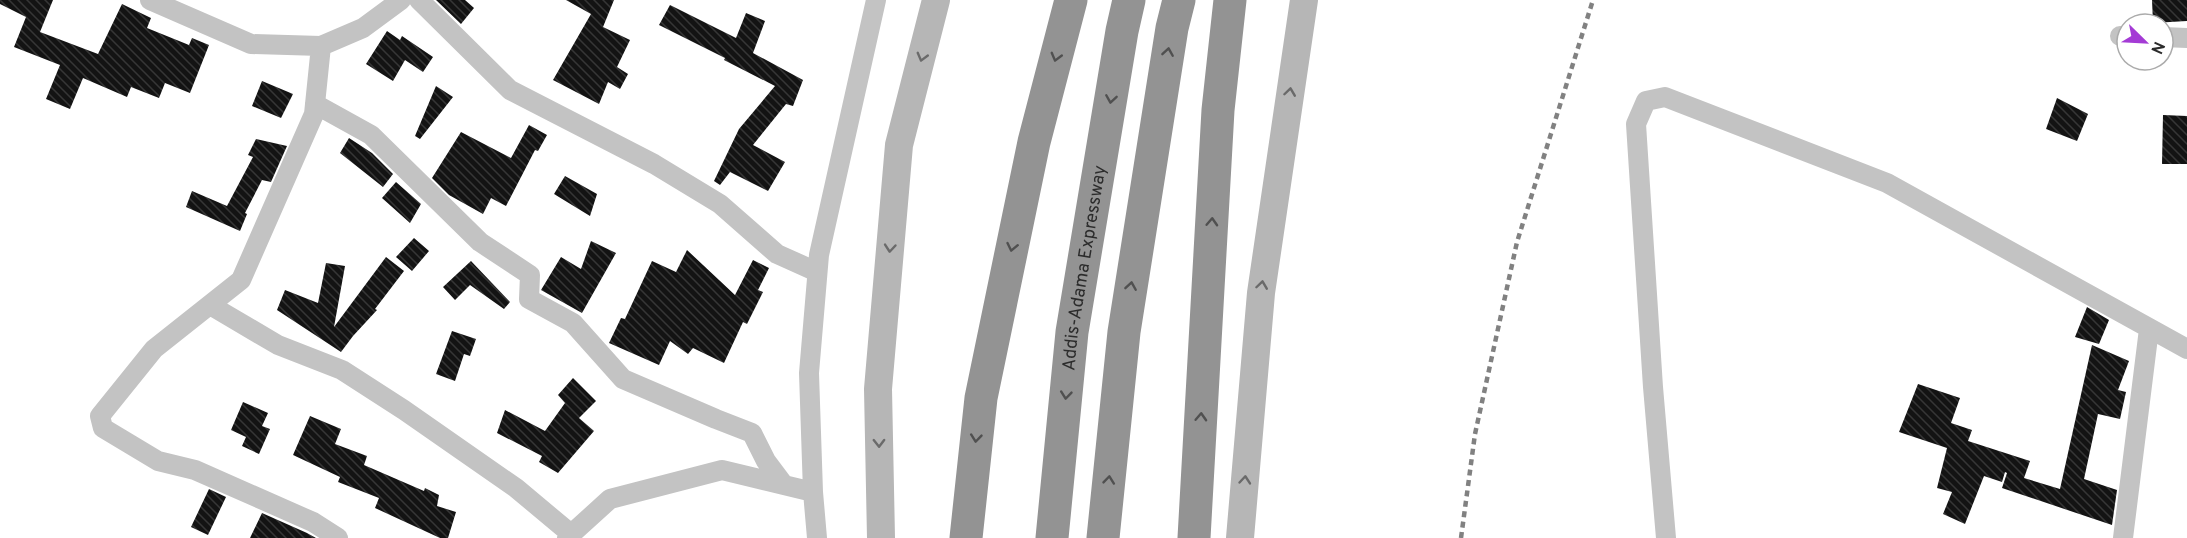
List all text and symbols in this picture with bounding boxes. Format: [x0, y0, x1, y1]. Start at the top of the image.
north arrow [2115, 12, 2175, 72]
text: N [2145, 38, 2168, 57]
one-way arrow [1162, 47, 1174, 57]
one-way arrow [916, 51, 929, 61]
one-way arrow [1051, 51, 1063, 61]
one-way arrow [1284, 88, 1296, 97]
one-way arrow [1105, 93, 1118, 103]
street label: Addis-Adama Expressway [1058, 164, 1113, 372]
one-way arrow [1206, 217, 1219, 226]
one-way arrow [1006, 241, 1019, 251]
one-way arrow [884, 244, 897, 253]
one-way arrow [1256, 281, 1268, 290]
one-way arrow [1125, 282, 1137, 291]
one-way arrow [1060, 391, 1073, 400]
one-way arrow [1195, 412, 1208, 421]
one-way arrow [971, 434, 983, 443]
one-way arrow [873, 438, 885, 447]
one-way arrow [1102, 475, 1115, 484]
one-way arrow [1238, 475, 1251, 484]

